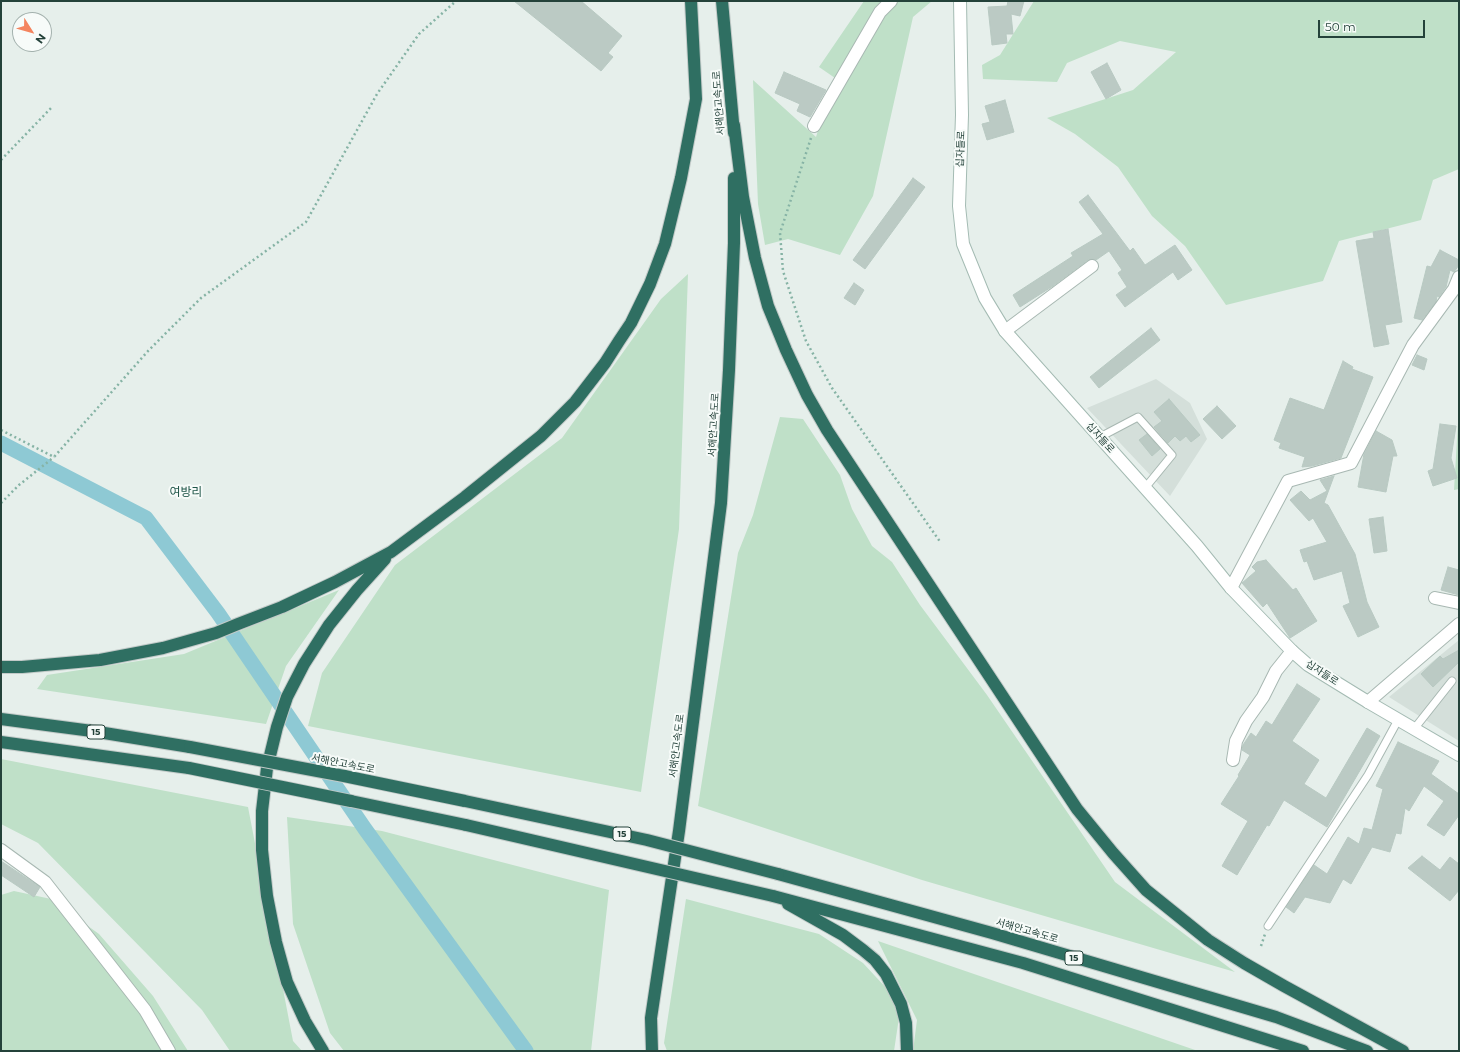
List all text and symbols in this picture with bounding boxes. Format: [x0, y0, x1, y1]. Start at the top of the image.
north arrow [12, 12, 52, 52]
scale bar [1320, 12, 1427, 38]
text: 50 m [1325, 19, 1356, 34]
text: N [33, 31, 49, 46]
street label: 서해안고속도로 [711, 70, 727, 136]
street label: 십자들로 [954, 130, 968, 168]
street label: 서해안고속도로 [706, 393, 722, 457]
street label: 십자들로 [1083, 420, 1117, 456]
district label: 여방리 [169, 485, 203, 499]
street label: 십자들로 [1303, 658, 1341, 688]
street label: 서해안고속도로 [667, 713, 687, 779]
road number: 15 [87, 725, 105, 739]
street label: 서해안고속도로 [310, 752, 376, 776]
road number: 15 [613, 827, 631, 841]
street label: 서해안고속도로 [994, 916, 1060, 946]
road number: 15 [1065, 951, 1083, 965]

